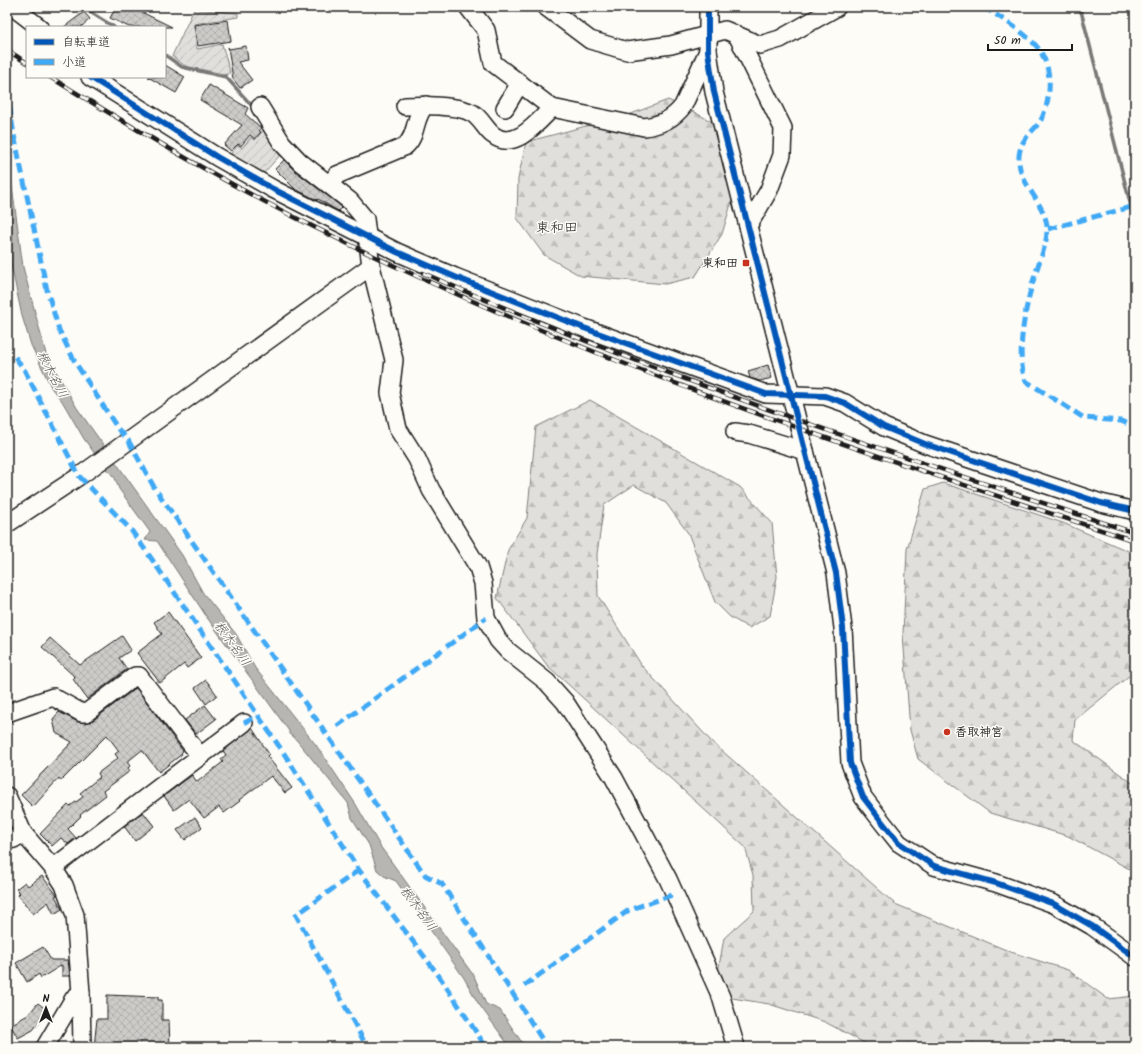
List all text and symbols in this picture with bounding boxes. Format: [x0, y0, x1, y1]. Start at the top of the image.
legend [26, 26, 166, 78]
scale bar [988, 26, 1072, 52]
text: 50 m [994, 31, 1021, 50]
text: 自転車道 [62, 33, 110, 52]
text: 小道 [62, 53, 86, 72]
district label: 東和田 [536, 217, 578, 239]
place label: 東和田 [702, 254, 738, 273]
marker: 東和田 [741, 258, 751, 268]
water label: 根木名川 [30, 347, 73, 403]
water label: 根木名川 [208, 617, 256, 671]
place label: 香取神宮 [955, 723, 1003, 742]
marker: 香取神宮 [942, 727, 952, 737]
water label: 根木名川 [394, 882, 442, 936]
north arrow [26, 988, 66, 1028]
text: N [43, 990, 50, 1008]

